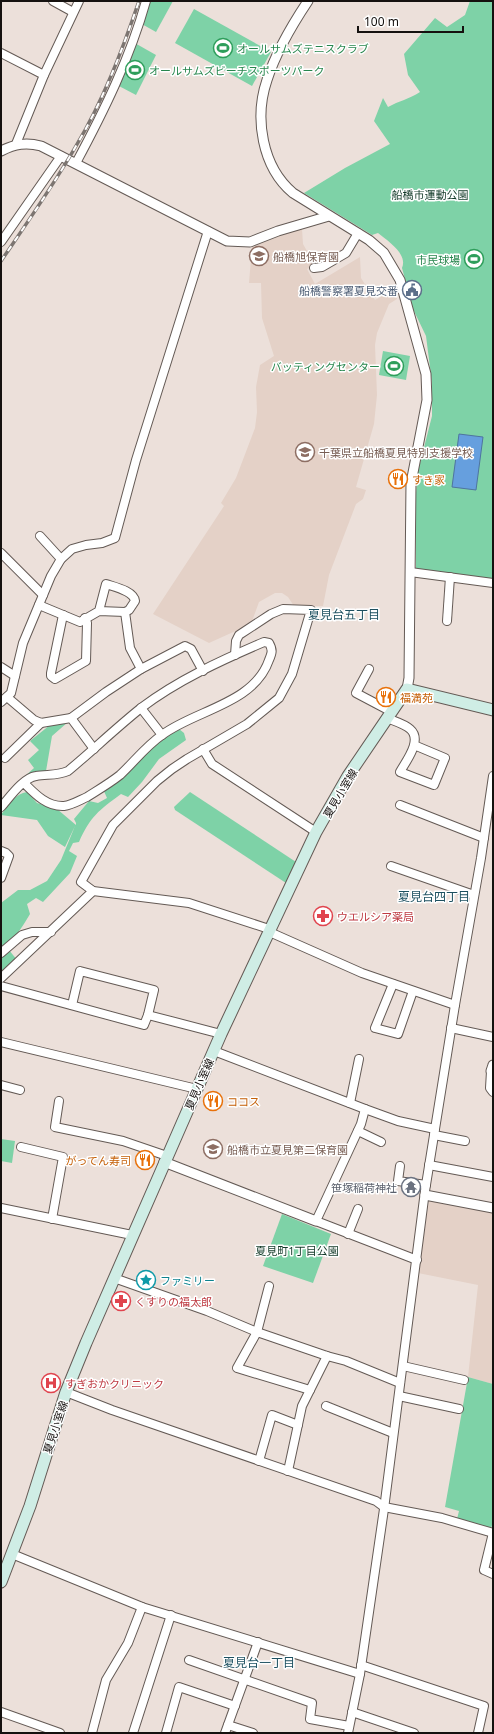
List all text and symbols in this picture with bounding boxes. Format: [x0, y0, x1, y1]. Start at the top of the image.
scale bar [358, 8, 463, 34]
text: 100 m [364, 13, 399, 30]
sports icon: オールサムズテニスクラブ [212, 37, 234, 59]
place label: オールサムズテニスクラブ [237, 41, 369, 56]
sports icon: オールサムズビーチスポーツパーク [124, 59, 146, 81]
place label: オールサムズビーチスポーツパーク [149, 63, 325, 78]
park label: 船橋市運動公園 [392, 187, 469, 202]
school or university icon: 船橋旭保育園 [248, 245, 270, 267]
sports icon: 市民球場 [463, 248, 485, 270]
place label: 船橋旭保育園 [273, 249, 339, 264]
place label: 市民球場 [416, 252, 460, 267]
public building icon: 船橋警察署夏見交番 [401, 279, 423, 301]
place label: 船橋警察署夏見交番 [299, 283, 398, 298]
sports icon: バッティングセンター [383, 355, 405, 377]
place label: バッティングセンター [271, 359, 380, 374]
school or university icon: 千葉県立船橋夏見特別支援学校 [294, 441, 316, 463]
place label: 千葉県立船橋夏見特別支援学校 [319, 445, 473, 460]
restaurant icon: すき家 [387, 468, 409, 490]
place label: すき家 [412, 472, 445, 487]
district label: 夏見台五丁目 [308, 606, 380, 623]
restaurant icon: 福満苑 [375, 686, 397, 708]
place label: 福満苑 [400, 690, 433, 705]
street label: 夏見小室線 [319, 766, 361, 820]
district label: 夏見台四丁目 [398, 888, 470, 905]
pharmacy icon: ウエルシア薬局 [312, 905, 334, 927]
place label: ウエルシア薬局 [337, 909, 414, 924]
street label: 夏見小室線 [181, 1056, 217, 1112]
restaurant icon: ココス [202, 1090, 224, 1112]
place label: ココス [227, 1094, 260, 1109]
school or university icon: 船橋市立夏見第二保育園 [202, 1138, 224, 1160]
place label: 船橋市立夏見第二保育園 [227, 1142, 348, 1157]
restaurant icon: がってん寿司 [134, 1149, 156, 1171]
place label: がってん寿司 [66, 1153, 131, 1168]
temple icon: 笹塚稲荷神社 [400, 1176, 422, 1198]
place label: 笹塚稲荷神社 [331, 1180, 397, 1195]
park label: 夏見町1丁目公園 [255, 1243, 339, 1258]
place icon: ファミリー [135, 1269, 157, 1291]
place label: ファミリー [160, 1273, 215, 1288]
pharmacy icon: くすりの福太郎 [110, 1290, 132, 1312]
place label: くすりの福太郎 [135, 1294, 212, 1309]
hospital icon: すぎおかクリニック [40, 1372, 62, 1394]
place label: すぎおかクリニック [65, 1376, 164, 1391]
street label: 夏見小室線 [39, 1399, 71, 1455]
district label: 夏見台一丁目 [223, 1654, 295, 1671]

